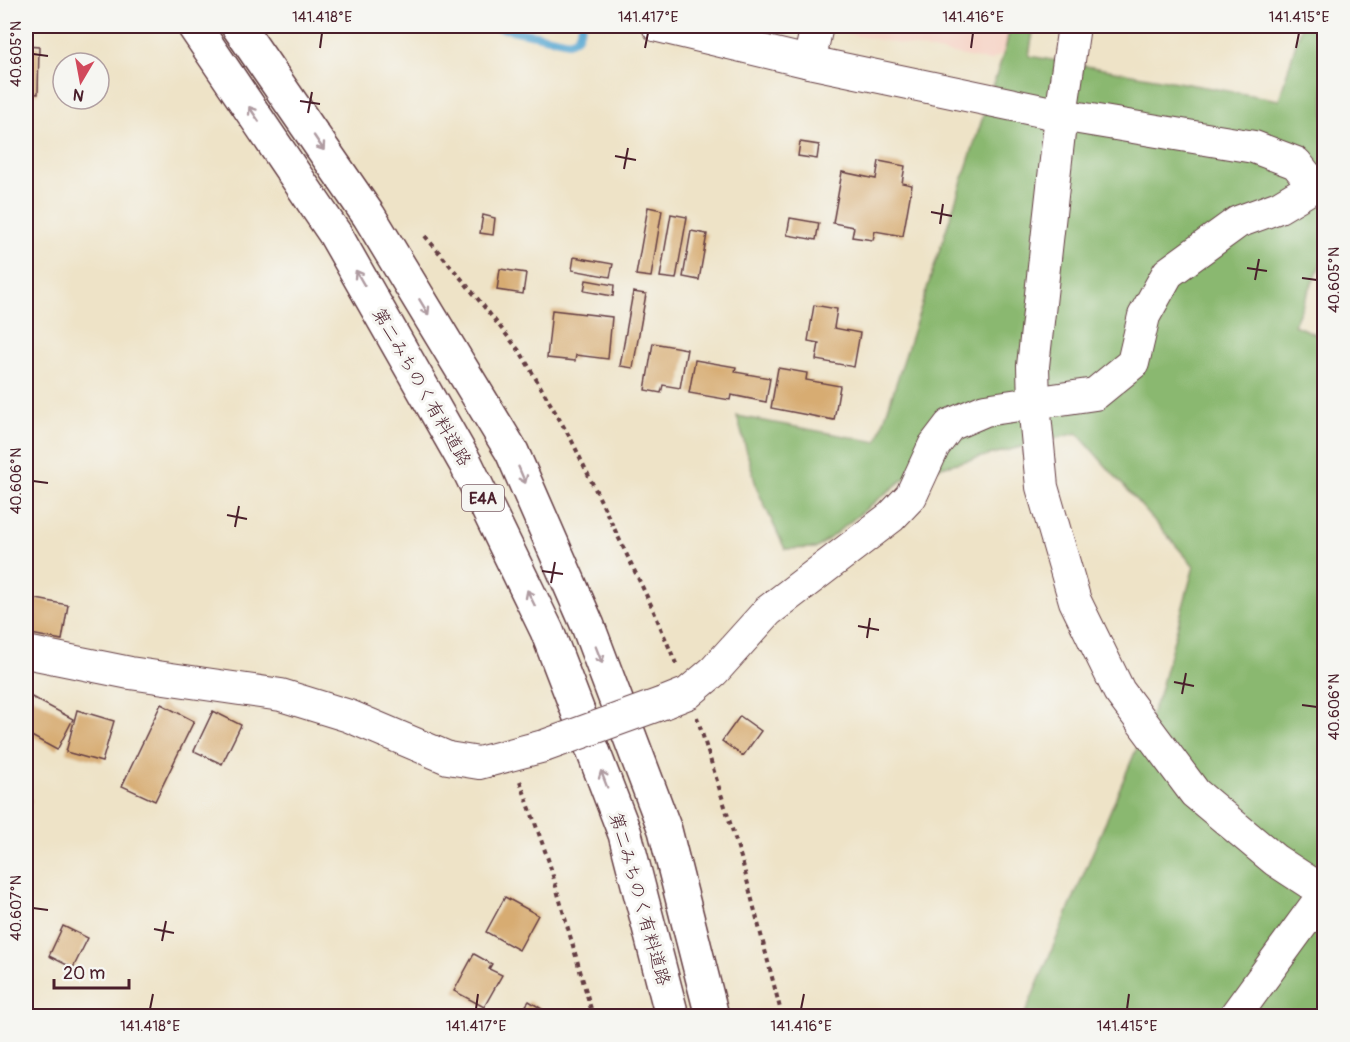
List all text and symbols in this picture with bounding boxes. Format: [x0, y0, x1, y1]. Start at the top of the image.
text: 141.418°E [292, 8, 352, 27]
text: 141.417°E [618, 8, 678, 27]
text: 141.416°E [942, 8, 1004, 27]
text: 141.415°E [1269, 8, 1330, 27]
text: 40.605°N [7, 21, 26, 87]
north arrow [51, 51, 111, 111]
text: N [71, 84, 86, 106]
one-way arrow [248, 107, 260, 123]
one-way arrow [313, 134, 325, 151]
text: 40.605°N [1325, 247, 1344, 313]
one-way arrow [354, 270, 366, 287]
one-way arrow [419, 298, 431, 315]
street label: 第二みちのく有料道路 [367, 304, 476, 471]
text: 40.606°N [7, 448, 26, 514]
one-way arrow [517, 466, 529, 484]
road number: E4A [462, 485, 504, 511]
one-way arrow [525, 590, 537, 608]
one-way arrow [594, 645, 605, 663]
text: 40.606°N [1325, 674, 1344, 740]
one-way arrow [597, 770, 608, 789]
street label: 第二みちのく有料道路 [604, 810, 675, 988]
text: 40.607°N [7, 875, 26, 941]
scale bar [54, 952, 129, 990]
text: 20 m [63, 962, 105, 985]
text: 141.418°E [120, 1017, 180, 1036]
text: 141.417°E [446, 1017, 506, 1036]
text: 141.416°E [770, 1017, 832, 1036]
text: 141.415°E [1097, 1017, 1158, 1036]

